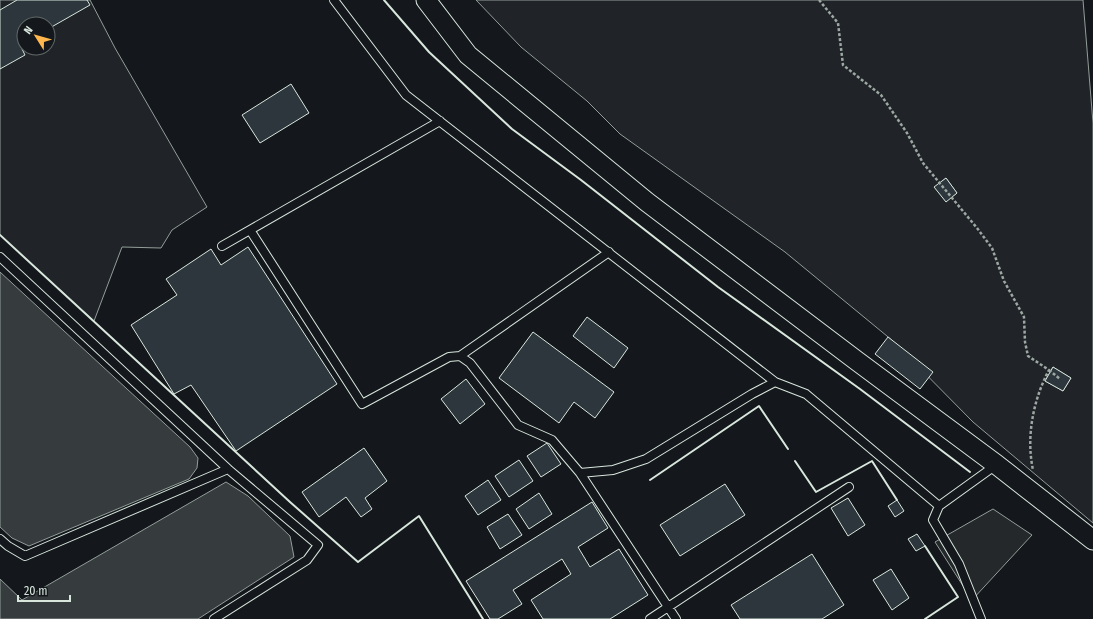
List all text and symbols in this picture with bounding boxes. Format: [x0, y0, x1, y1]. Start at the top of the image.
north arrow [16, 16, 56, 56]
text: N [21, 24, 36, 37]
scale bar [18, 577, 70, 603]
text: 20 m [24, 584, 48, 598]

